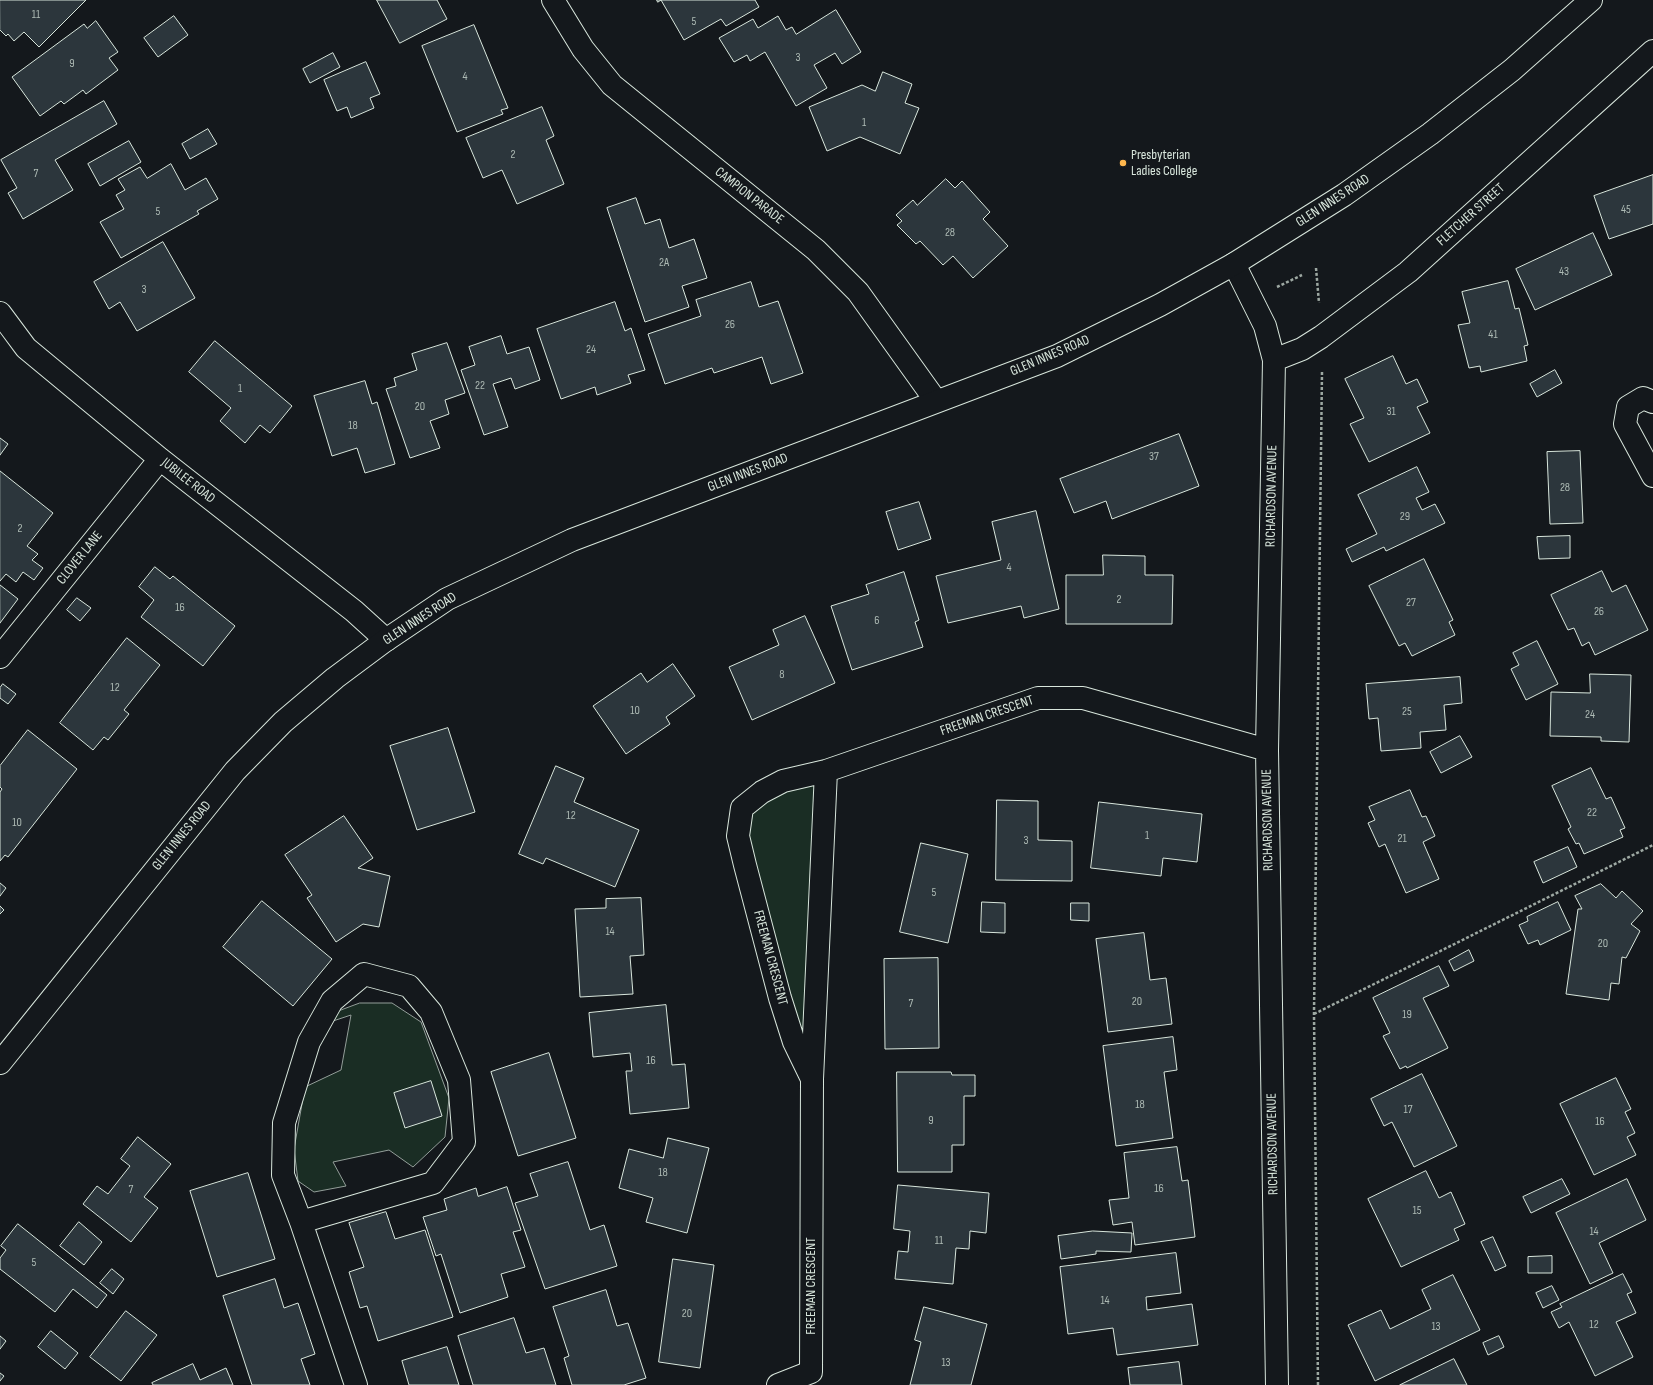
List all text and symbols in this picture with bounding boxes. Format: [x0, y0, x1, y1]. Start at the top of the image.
house number: 11 [32, 8, 40, 22]
house number: 5 [692, 15, 696, 29]
house number: 3 [795, 51, 801, 65]
house number: 9 [69, 57, 75, 71]
house number: 4 [462, 70, 468, 84]
house number: 1 [862, 116, 866, 130]
place label: Presbyterian Ladies College [1131, 147, 1197, 180]
house number: 2 [511, 148, 515, 162]
marker: Presbyterian Ladies College [1118, 158, 1128, 168]
street label: CAMPION PARADE [711, 164, 787, 228]
house number: 7 [34, 167, 38, 181]
street label: GLEN INNES ROAD [1293, 171, 1373, 231]
street label: FLETCHER STREET [1434, 180, 1508, 250]
house number: 45 [1621, 203, 1631, 217]
house number: 5 [156, 205, 160, 219]
house number: 28 [945, 226, 955, 240]
house number: 2A [659, 256, 669, 270]
house number: 43 [1559, 265, 1569, 279]
house number: 3 [141, 283, 147, 297]
house number: 26 [725, 318, 735, 332]
house number: 41 [1488, 328, 1498, 342]
street label: GLEN INNES ROAD [1008, 332, 1092, 380]
house number: 24 [586, 343, 596, 357]
house number: 22 [475, 379, 485, 393]
house number: 1 [238, 382, 242, 396]
house number: 20 [415, 400, 425, 414]
house number: 31 [1386, 405, 1396, 419]
house number: 18 [348, 419, 358, 433]
street label: RICHARDSON AVENUE [1263, 445, 1281, 547]
street label: GLEN INNES ROAD [706, 450, 790, 496]
house number: 37 [1149, 450, 1159, 464]
street label: JUBILEE ROAD [158, 455, 218, 507]
house number: 28 [1560, 481, 1570, 495]
house number: 29 [1400, 510, 1410, 524]
house number: 2 [18, 522, 22, 536]
street label: CLOVER LANE [53, 528, 107, 588]
house number: 4 [1006, 561, 1012, 575]
street label: GLEN INNES ROAD [380, 589, 460, 649]
house number: 2 [1117, 593, 1121, 607]
house number: 27 [1406, 596, 1416, 610]
house number: 16 [175, 601, 185, 615]
house number: 26 [1594, 605, 1604, 619]
house number: 6 [874, 614, 880, 628]
house number: 8 [779, 668, 785, 682]
house number: 12 [110, 681, 120, 695]
street label: FREEMAN CRESCENT [938, 692, 1036, 740]
house number: 10 [630, 704, 640, 718]
house number: 25 [1402, 705, 1412, 719]
house number: 24 [1585, 708, 1595, 722]
street label: RICHARDSON AVENUE [1259, 769, 1277, 871]
street label: GLEN INNES ROAD [149, 798, 215, 874]
house number: 22 [1587, 806, 1597, 820]
house number: 12 [566, 809, 576, 823]
house number: 10 [12, 816, 22, 830]
house number: 1 [1145, 829, 1149, 843]
house number: 21 [1397, 832, 1407, 846]
house number: 3 [1023, 834, 1029, 848]
house number: 5 [932, 886, 936, 900]
street label: FREEMAN CRESCENT [749, 909, 791, 1007]
house number: 14 [605, 925, 615, 939]
house number: 20 [1598, 937, 1608, 951]
house number: 20 [1132, 995, 1142, 1009]
house number: 7 [909, 997, 913, 1011]
house number: 19 [1402, 1008, 1412, 1022]
house number: 16 [646, 1054, 656, 1068]
street label: RICHARDSON AVENUE [1264, 1093, 1282, 1195]
house number: 18 [1135, 1098, 1145, 1112]
house number: 17 [1404, 1103, 1412, 1117]
house number: 9 [928, 1114, 934, 1128]
house number: 16 [1595, 1115, 1605, 1129]
house number: 18 [658, 1166, 668, 1180]
house number: 16 [1154, 1182, 1164, 1196]
house number: 7 [129, 1183, 133, 1197]
house number: 15 [1412, 1204, 1422, 1218]
house number: 14 [1589, 1225, 1599, 1239]
house number: 11 [935, 1234, 943, 1248]
street label: FREEMAN CRESCENT [803, 1237, 819, 1335]
house number: 5 [32, 1256, 36, 1270]
house number: 14 [1100, 1294, 1110, 1308]
house number: 20 [682, 1307, 692, 1321]
house number: 12 [1589, 1318, 1599, 1332]
house number: 13 [1431, 1320, 1441, 1334]
house number: 13 [941, 1356, 951, 1370]

